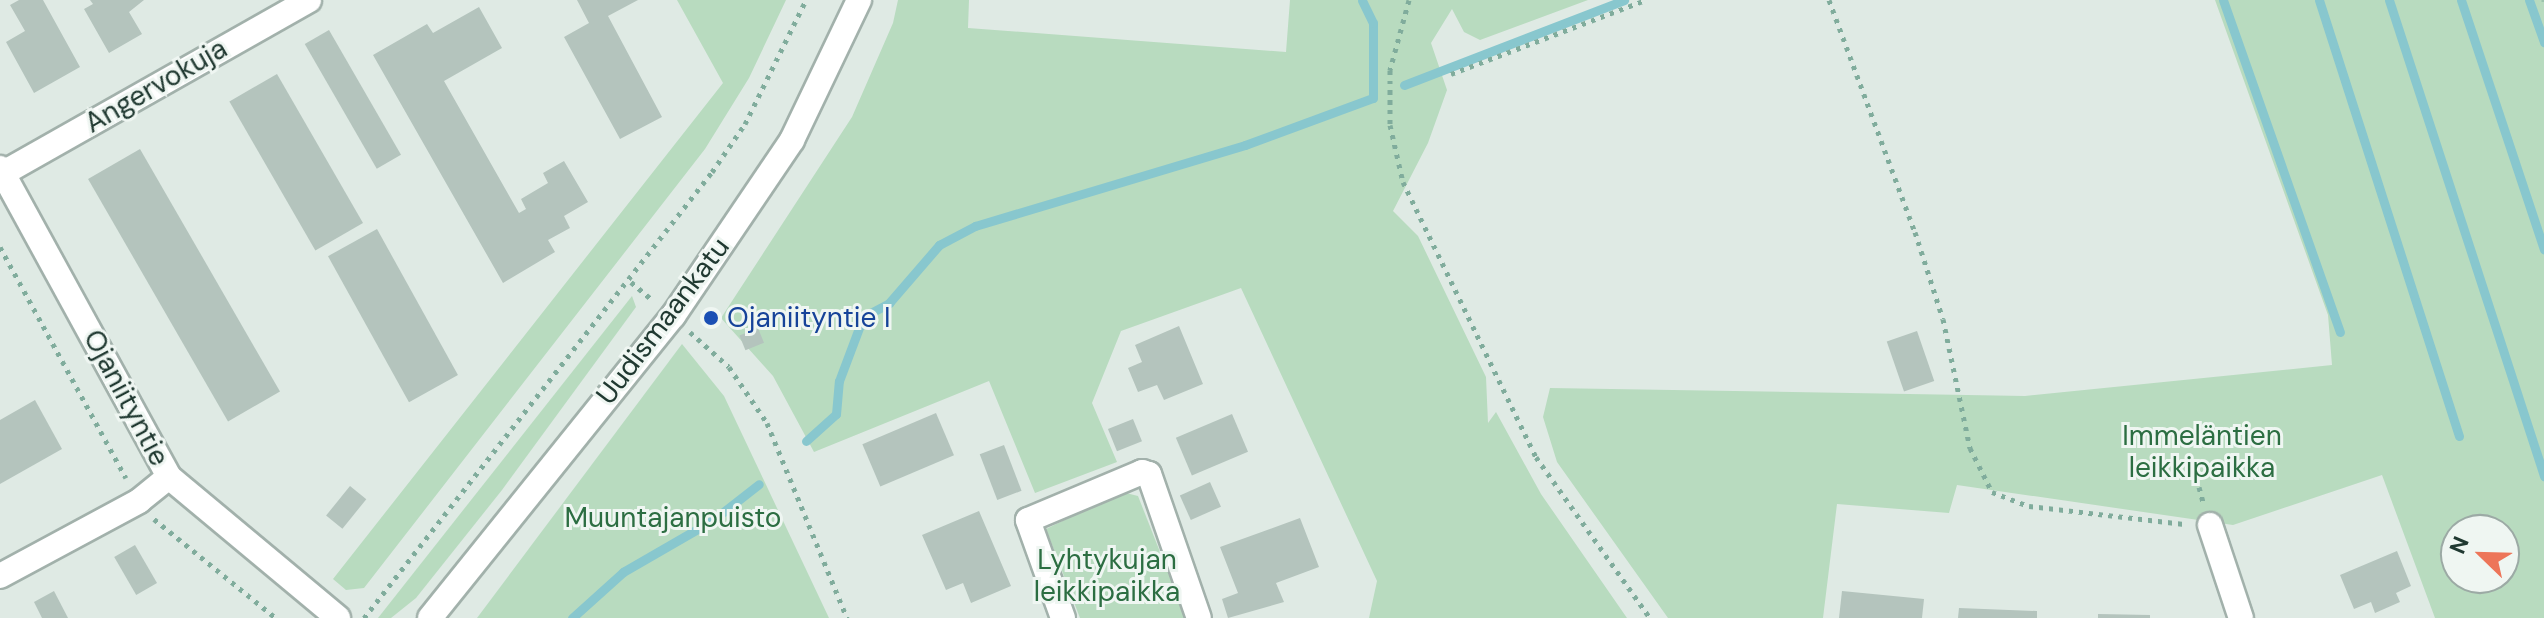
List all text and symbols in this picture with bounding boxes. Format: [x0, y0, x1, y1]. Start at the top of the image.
street label: Angervokuja [79, 32, 233, 140]
street label: Uudismaankatu [589, 231, 737, 411]
place label: Ojaniityntie I [727, 301, 890, 335]
marker: Ojaniityntie I [702, 309, 720, 327]
street label: Ojaniityntie [76, 324, 176, 472]
park label: Immeläntien leikkipaikka [2122, 419, 2282, 485]
park label: Muuntajanpuisto [565, 501, 781, 535]
north arrow [2440, 514, 2520, 594]
text: N [2443, 532, 2476, 558]
park label: Lyhtykujan leikkipaikka [1034, 543, 1180, 609]

